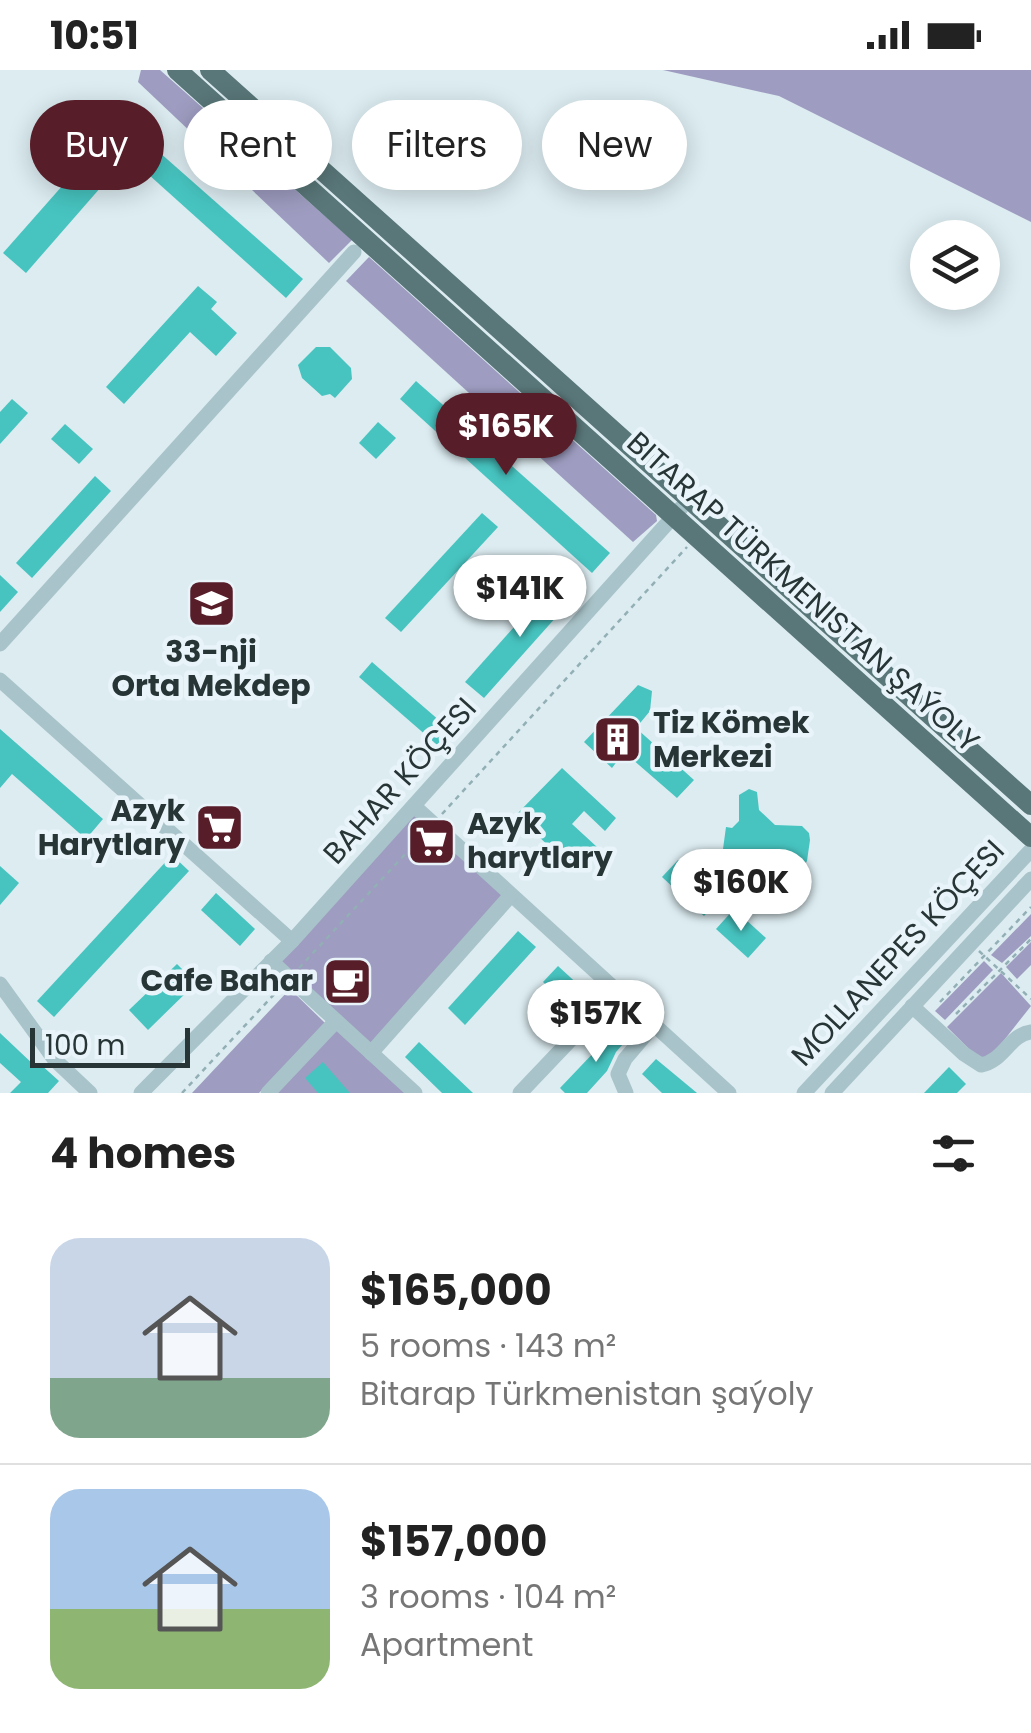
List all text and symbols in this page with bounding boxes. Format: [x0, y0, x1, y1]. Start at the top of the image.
text: 10:51 [50, 9, 139, 62]
chip: Buy [30, 100, 164, 190]
chip: Rent [184, 100, 332, 190]
chip: Filters [352, 100, 522, 190]
chip: New [542, 100, 687, 190]
map controls [910, 220, 1000, 310]
button: layers [910, 220, 1000, 310]
pin: $165K [436, 393, 576, 478]
text: $165K [458, 403, 554, 448]
street label: BITARAP TÜRKMENISTAN ŞAÝOLY [618, 421, 989, 762]
pin: $141K [450, 555, 590, 640]
text: $141K [475, 565, 565, 610]
school or university icon: 33-nji Orta Mekdep [185, 577, 237, 629]
place label: 33-nji Orta Mekdep [111, 630, 311, 707]
street label: BAHAR KÖÇESI [313, 688, 486, 873]
place label: Tiz Kömek Merkezi [653, 701, 810, 778]
building icon: Tiz Kömek Merkezi [592, 714, 644, 766]
place label: Azyk Harytlary [38, 789, 185, 866]
supermarket icon: Azyk Harytlary [194, 802, 246, 854]
place label: Azyk harytlary [467, 802, 613, 879]
supermarket icon: Azyk harytlary [406, 815, 458, 867]
street label: MOLLANEPES KÖÇESI [781, 830, 1014, 1075]
pin: $160K [671, 849, 811, 934]
text: $160K [693, 859, 789, 904]
cafe icon: Cafe Bahar [322, 955, 374, 1007]
place label: Cafe Bahar [141, 959, 313, 1002]
pin: $157K [526, 980, 666, 1065]
text: $157K [549, 990, 643, 1035]
scale bar [30, 1023, 190, 1068]
text: 100 m [45, 1026, 125, 1065]
text: 4 homes [50, 1124, 236, 1183]
icon: filters [926, 1126, 981, 1181]
text: $165,000 [360, 1261, 552, 1320]
icon: home [130, 1278, 250, 1398]
text: 5 rooms · 143 m² [360, 1323, 616, 1368]
text: Bitarap Türkmenistan şaýoly [360, 1371, 814, 1416]
text: $157,000 [360, 1512, 547, 1571]
icon: home [130, 1529, 250, 1649]
text: 3 rooms · 104 m² [360, 1574, 616, 1619]
text: Apartment [360, 1622, 533, 1667]

